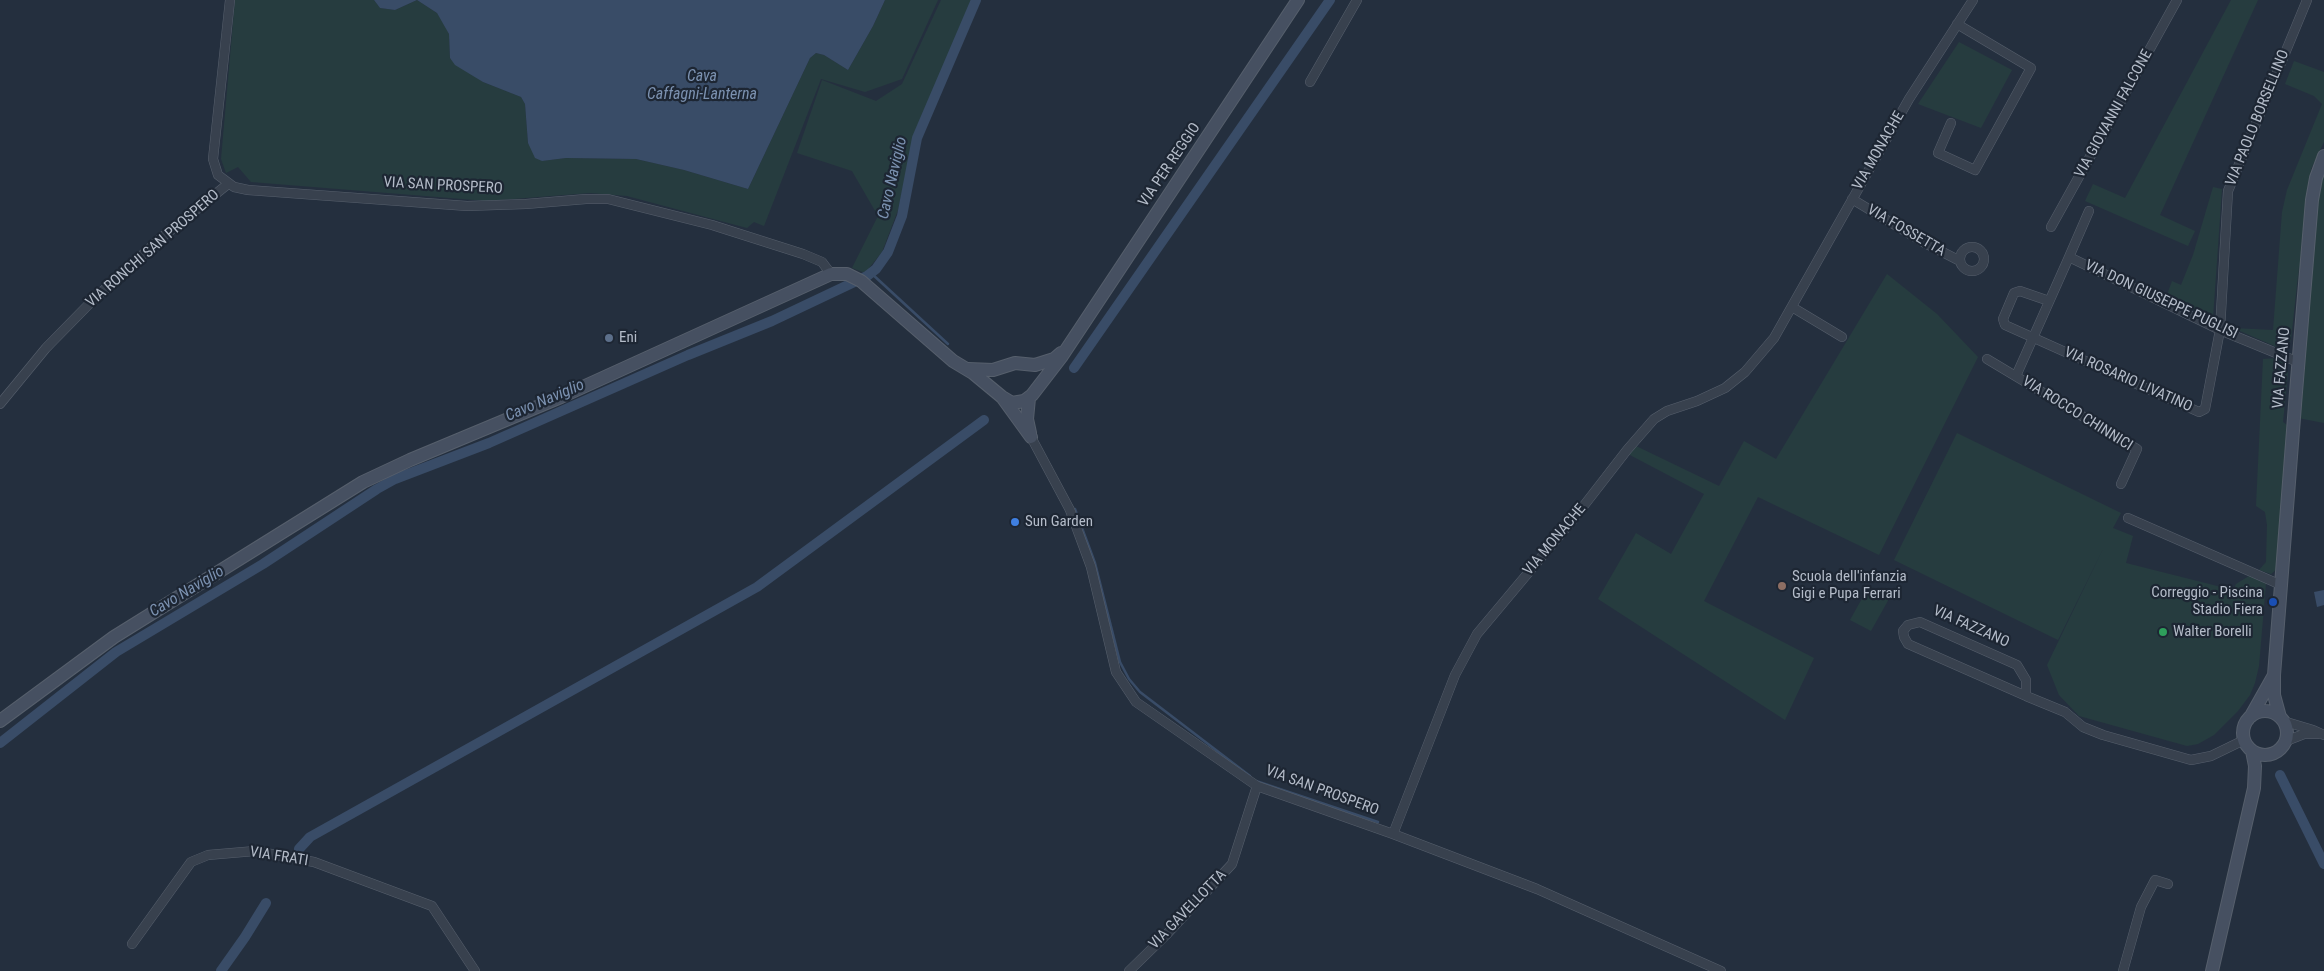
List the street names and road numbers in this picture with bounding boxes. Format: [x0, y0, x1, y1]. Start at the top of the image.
street label: VIA GIOVANNI FALCONE [2071, 47, 2157, 181]
street label: VIA PAOLO BORSELLINO [2222, 47, 2294, 189]
street label: VIA MONACHE [1849, 108, 1909, 194]
street label: VIA PER REGGIO [1135, 120, 1205, 210]
street label: VIA SAN PROSPERO [383, 174, 503, 198]
street label: VIA RONCHI SAN PROSPERO [83, 186, 223, 312]
street label: VIA FOSSETTA [1864, 201, 1948, 261]
street label: VIA DON GIUSEPPE PUGLISI [2082, 257, 2240, 343]
street label: VIA FAZZANO [2269, 326, 2295, 410]
street label: VIA ROSARIO LIVATINO [2061, 344, 2195, 416]
street label: VIA ROCCO CHINNICI [2018, 373, 2136, 455]
street label: VIA MONACHE [1520, 501, 1590, 579]
street label: VIA FAZZANO [1930, 602, 2012, 652]
street label: VIA SAN PROSPERO [1263, 762, 1381, 820]
street label: VIA FRATI [249, 844, 309, 870]
street label: VIA GAVELLOTTA [1146, 867, 1230, 953]

